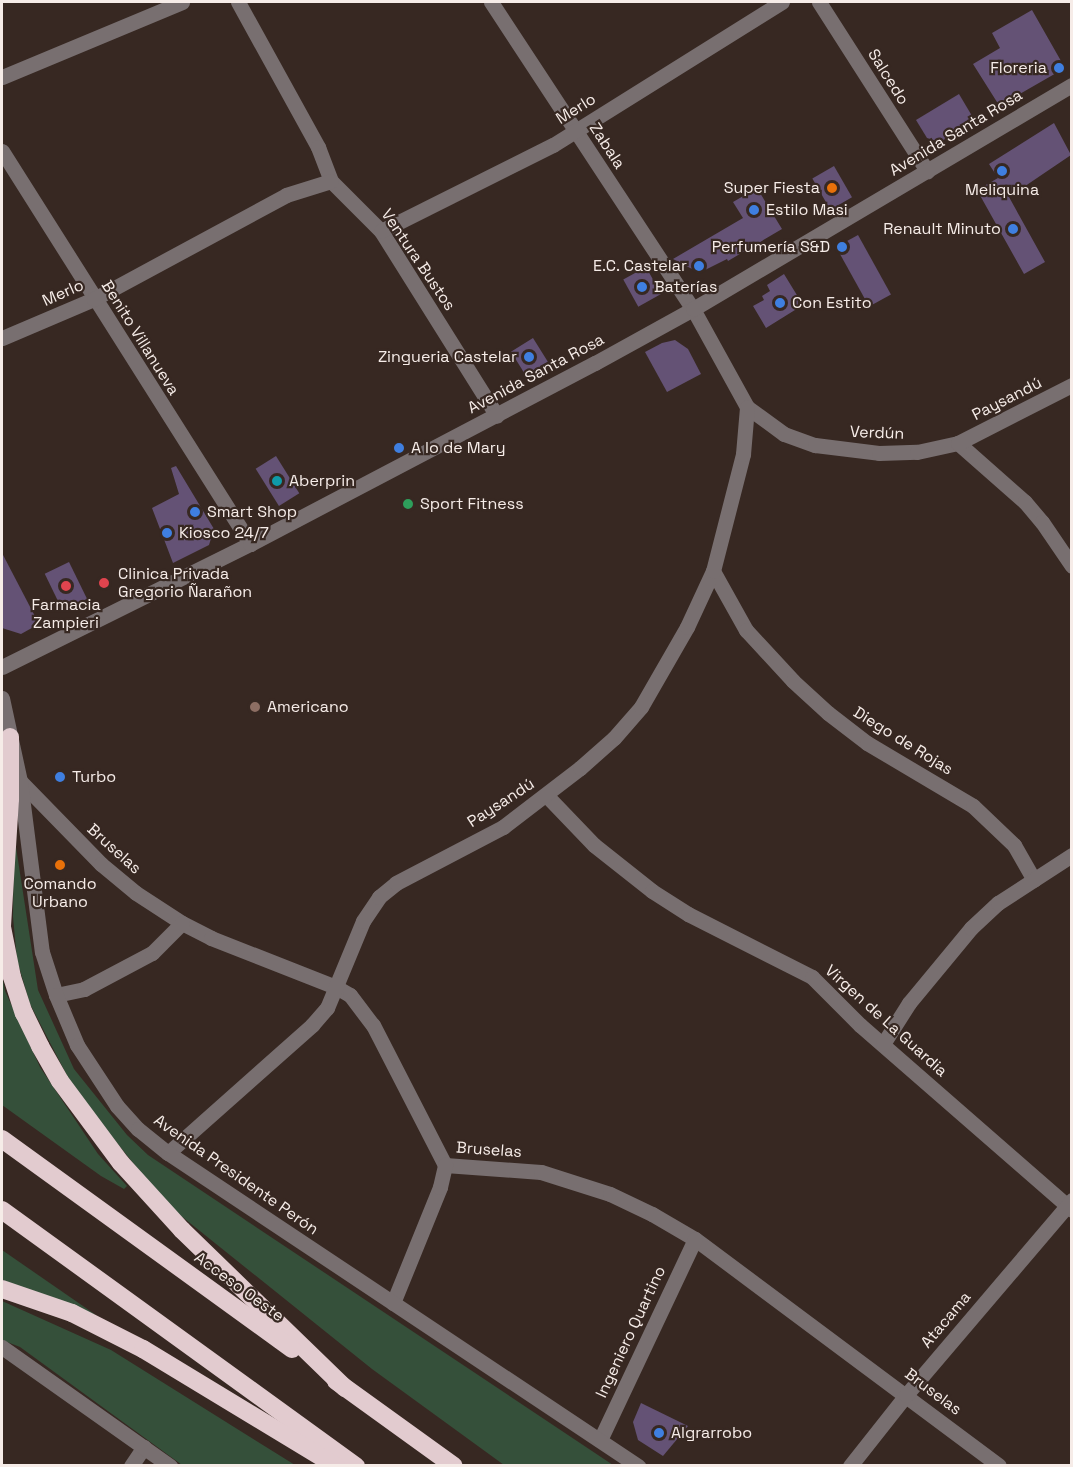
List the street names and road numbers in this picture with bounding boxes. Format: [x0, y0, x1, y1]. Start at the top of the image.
street label: Salcedo [863, 46, 913, 108]
street label: Avenida Santa Rosa [886, 86, 1026, 180]
street label: Merlo [553, 89, 599, 129]
street label: Zabala [585, 119, 629, 173]
street label: Ventura Bustos [377, 205, 459, 315]
street label: Merlo [39, 275, 87, 311]
street label: Benito Villanueva [97, 277, 183, 399]
street label: Avenida Santa Rosa [465, 330, 607, 418]
street label: Paysandú [969, 373, 1045, 425]
street label: Verdún [849, 422, 905, 444]
street label: Diego de Rojas [850, 703, 956, 779]
street label: Paysandú [464, 774, 538, 832]
street label: Bruselas [83, 820, 145, 878]
street label: Virgen de La Guardia [821, 961, 951, 1081]
street label: Avenida Presidente Perón [150, 1111, 322, 1239]
street label: Bruselas [456, 1138, 522, 1162]
street label: Acceso Oeste [190, 1248, 288, 1326]
street label: Ingeniero Quartino [592, 1263, 670, 1401]
street label: Atacama [917, 1288, 975, 1352]
street label: Bruselas [901, 1365, 965, 1419]

